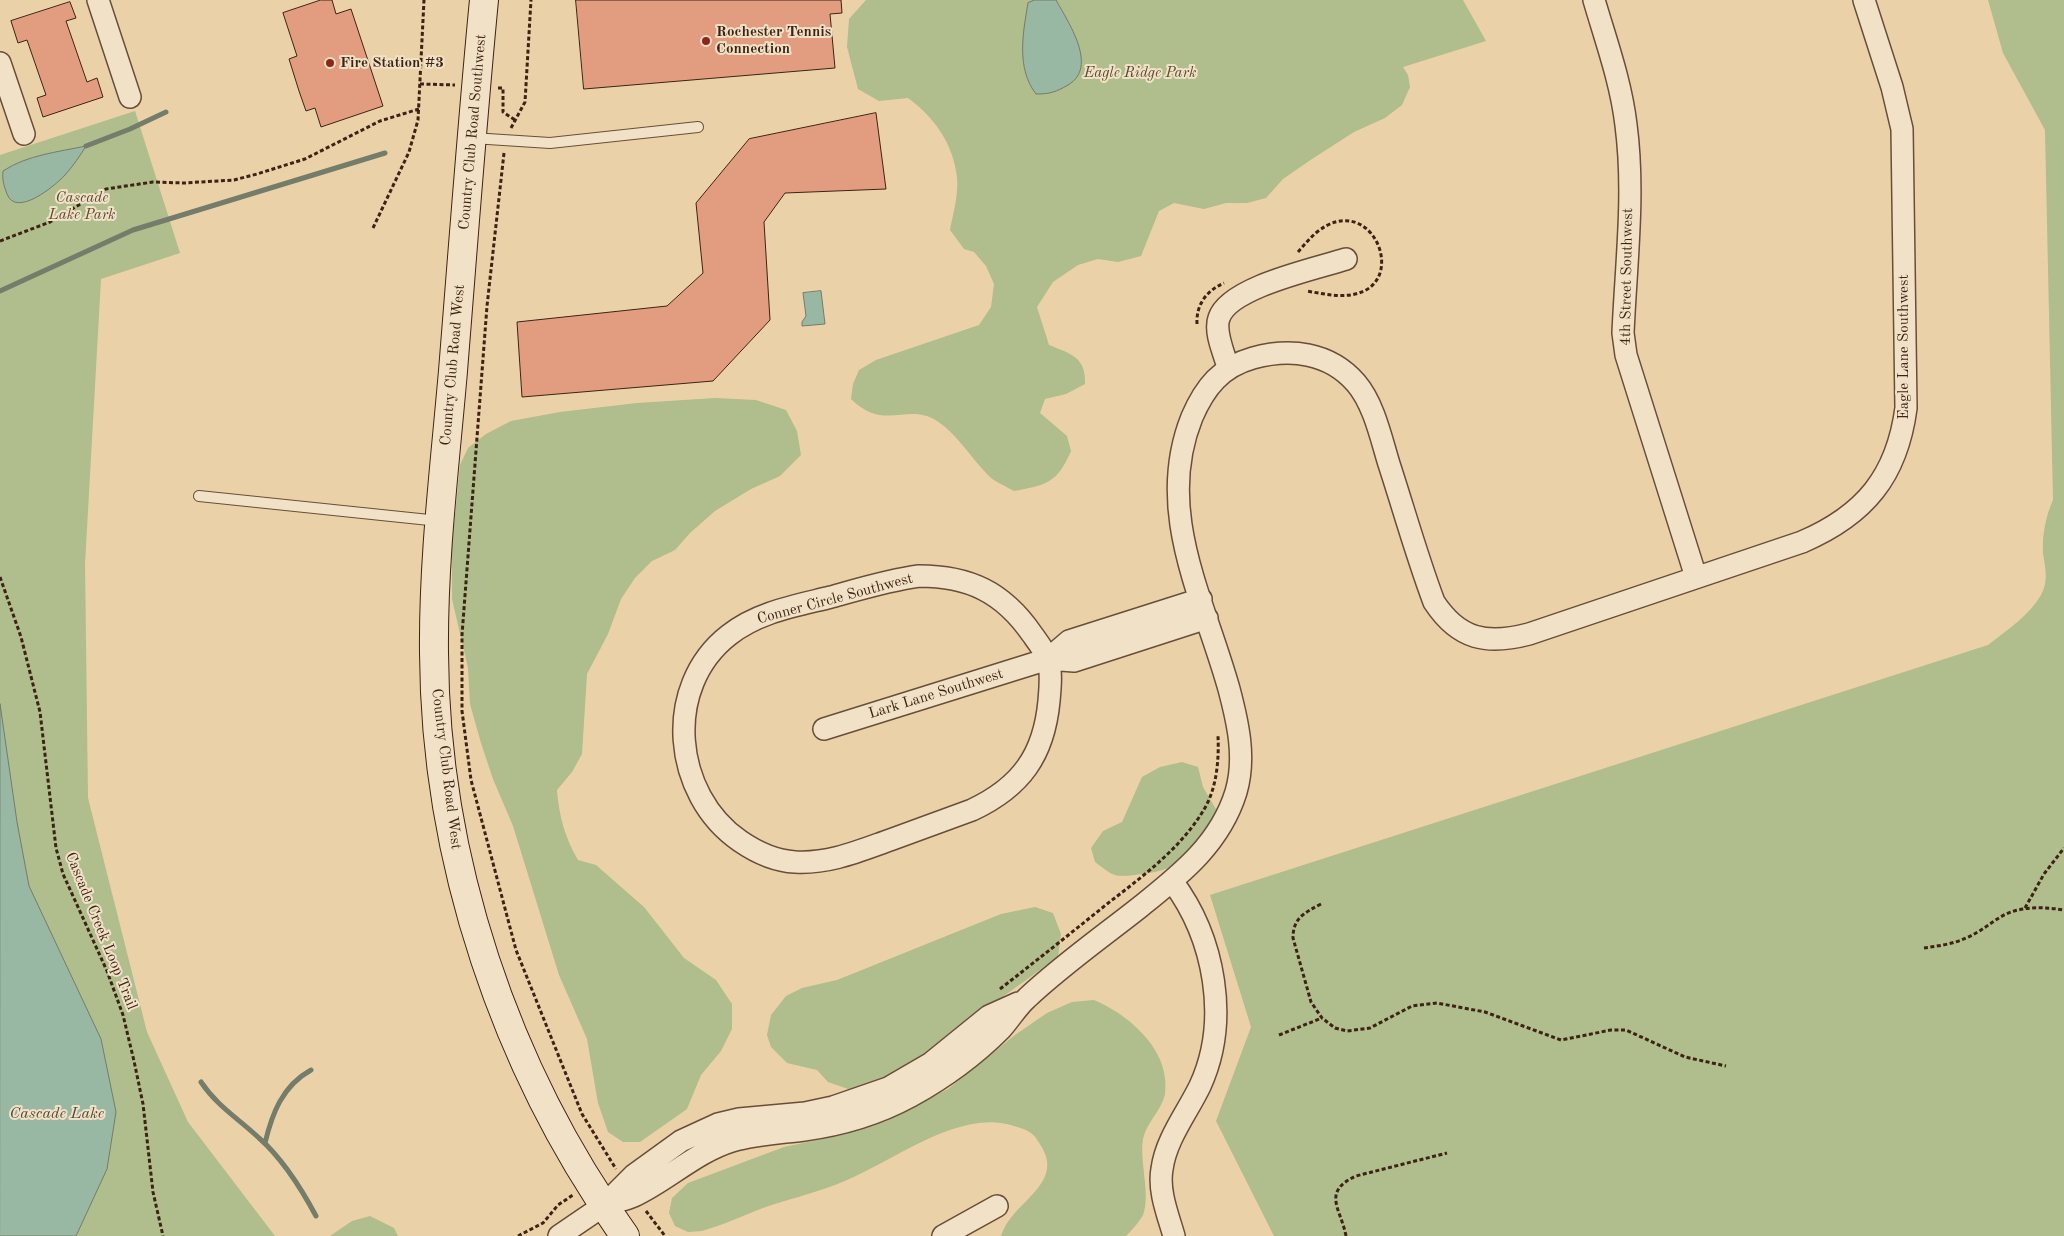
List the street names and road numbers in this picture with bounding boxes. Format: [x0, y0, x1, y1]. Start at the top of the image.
street label: Country Club Road Southwest [455, 33, 491, 231]
street label: 4th Street Southwest [1617, 208, 1637, 346]
street label: Eagle Lane Southwest [1895, 274, 1913, 420]
street label: Country Club Road West [437, 284, 469, 446]
street label: Conner Circle Southwest [755, 570, 915, 628]
street label: Lark Lane Southwest [866, 665, 1006, 723]
street label: Country Club Road West [427, 688, 465, 850]
street label: Cascade Creek Loop Trail [61, 850, 141, 1012]

